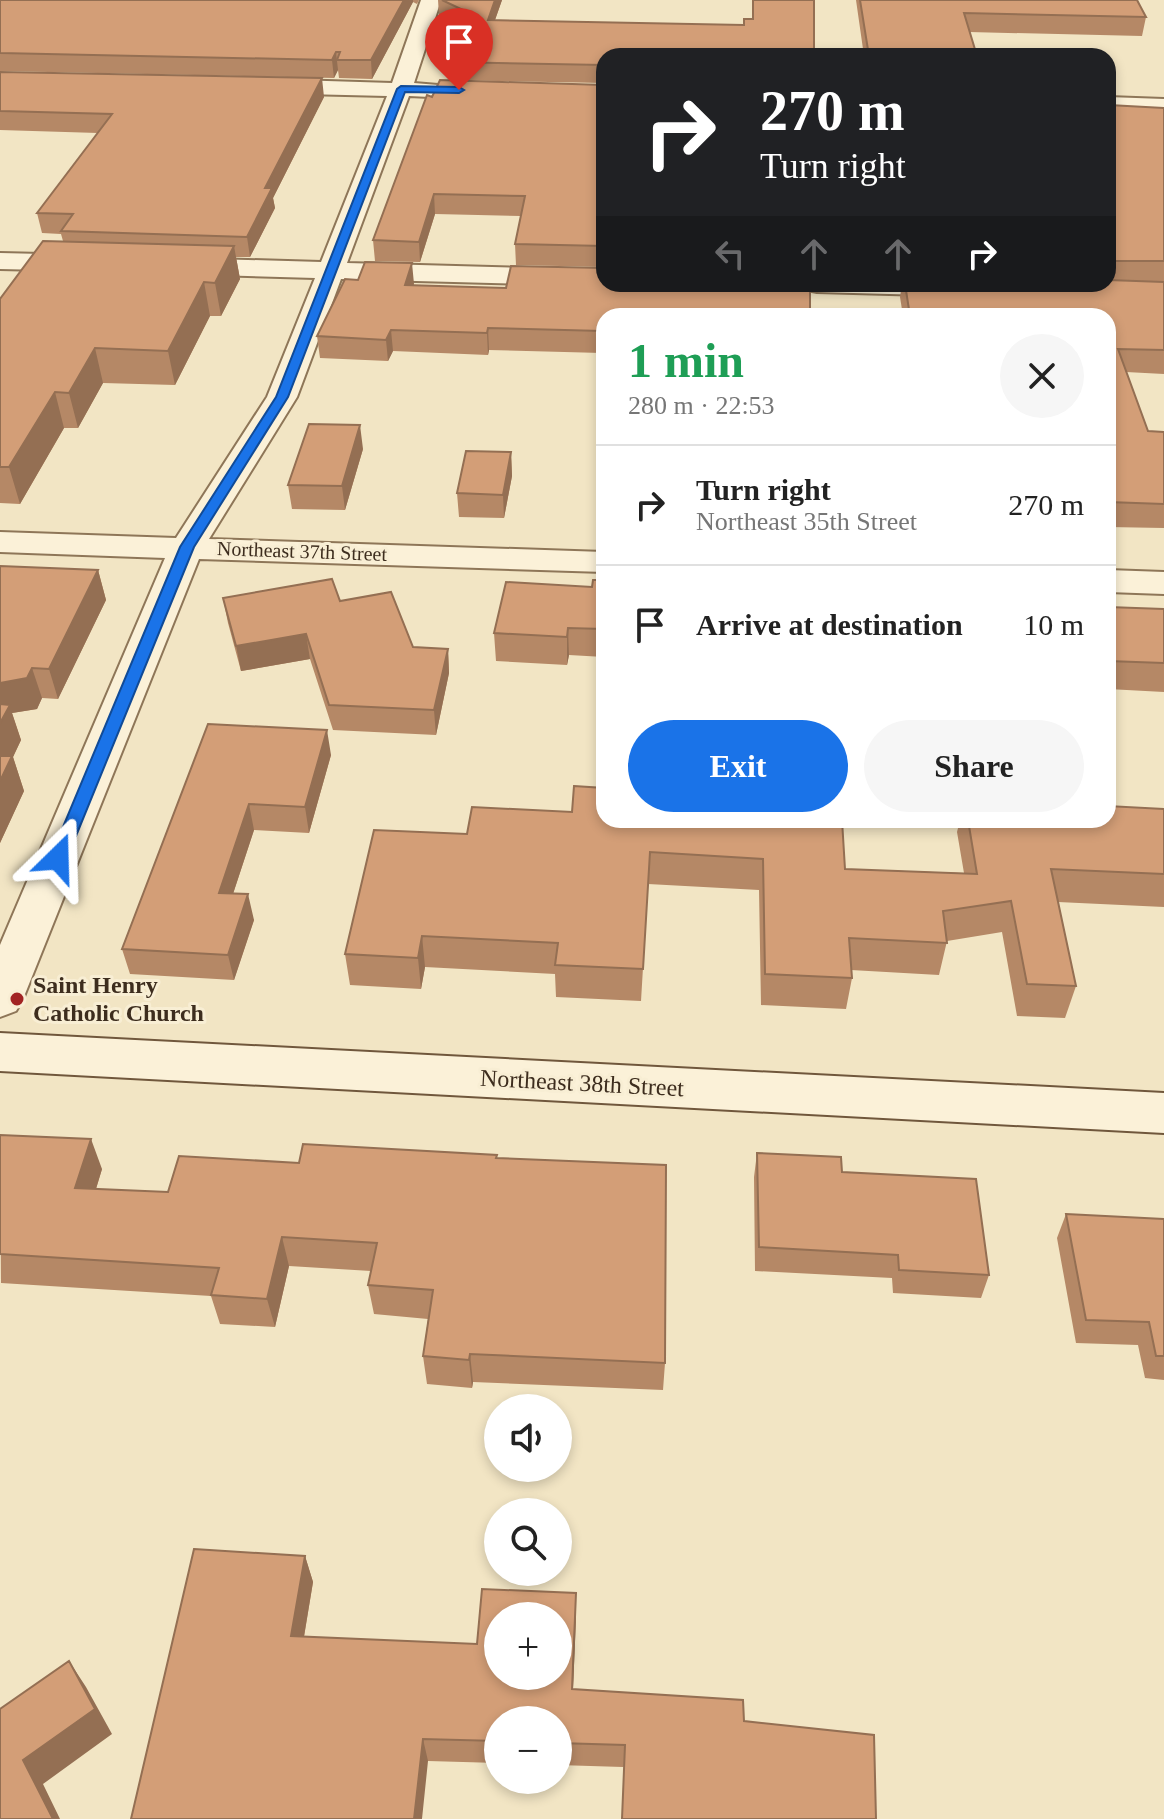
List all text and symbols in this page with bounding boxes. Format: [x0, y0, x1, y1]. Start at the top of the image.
pin [425, 8, 493, 90]
icon: arrive [437, 20, 481, 64]
icon: right [628, 80, 732, 184]
text: 270 m [760, 80, 905, 142]
text: Turn right [760, 146, 906, 186]
icon: left [708, 232, 752, 276]
icon: ahead [792, 232, 836, 276]
icon: ahead [876, 232, 920, 276]
icon: right [960, 232, 1004, 276]
text: 1 min [628, 334, 744, 387]
button: close [1000, 334, 1084, 418]
text: 280 m · 22:53 [628, 391, 775, 420]
text: Turn right [696, 473, 831, 506]
icon: right [628, 483, 672, 527]
text: 270 m [1008, 488, 1084, 521]
text: Northeast 35th Street [696, 507, 917, 536]
street label: Northeast 37th Street [217, 537, 388, 565]
icon: arrive [628, 603, 672, 647]
text: Arrive at destination [696, 608, 963, 641]
text: 10 m [1023, 608, 1084, 641]
button: Exit [628, 720, 848, 812]
button: Share [864, 720, 1084, 812]
position arrow [16, 816, 100, 900]
place label: Saint Henry Catholic Church [33, 972, 204, 1026]
marker: Saint Henry Catholic Church [8, 990, 26, 1008]
street label: Northeast 38th Street [479, 1065, 685, 1101]
map controls [484, 1394, 572, 1794]
button: sound [484, 1394, 572, 1482]
button: search [484, 1498, 572, 1586]
button: + [484, 1602, 572, 1690]
button: − [484, 1706, 572, 1794]

